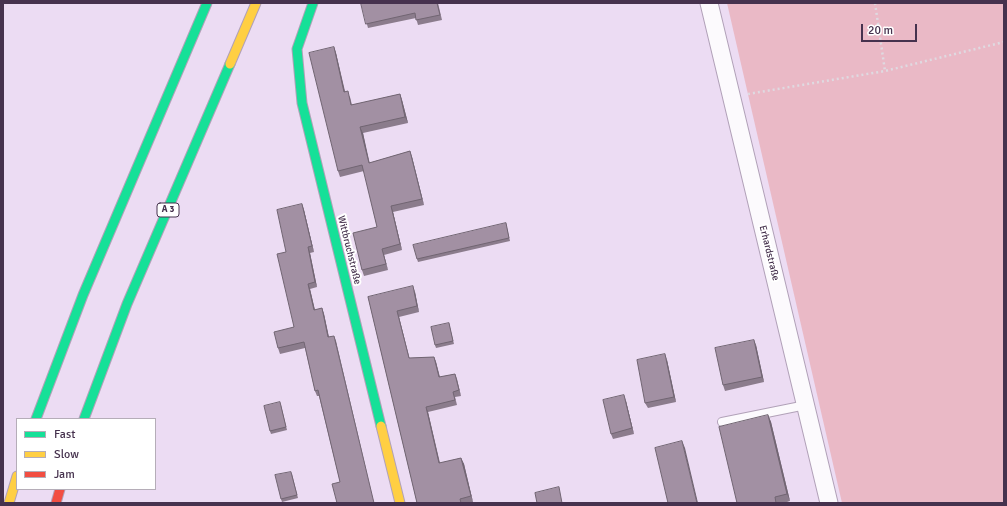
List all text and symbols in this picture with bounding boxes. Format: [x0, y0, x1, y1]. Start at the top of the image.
scale bar [863, 16, 919, 42]
text: 20 m [868, 23, 893, 38]
road number: A 3 [157, 203, 179, 217]
street label: Wittbruchstraße [335, 214, 363, 286]
street label: Erhardstraße [756, 224, 782, 282]
legend [16, 418, 156, 490]
text: Fast [54, 427, 75, 442]
text: Slow [54, 447, 79, 462]
text: Jam [54, 467, 75, 482]

